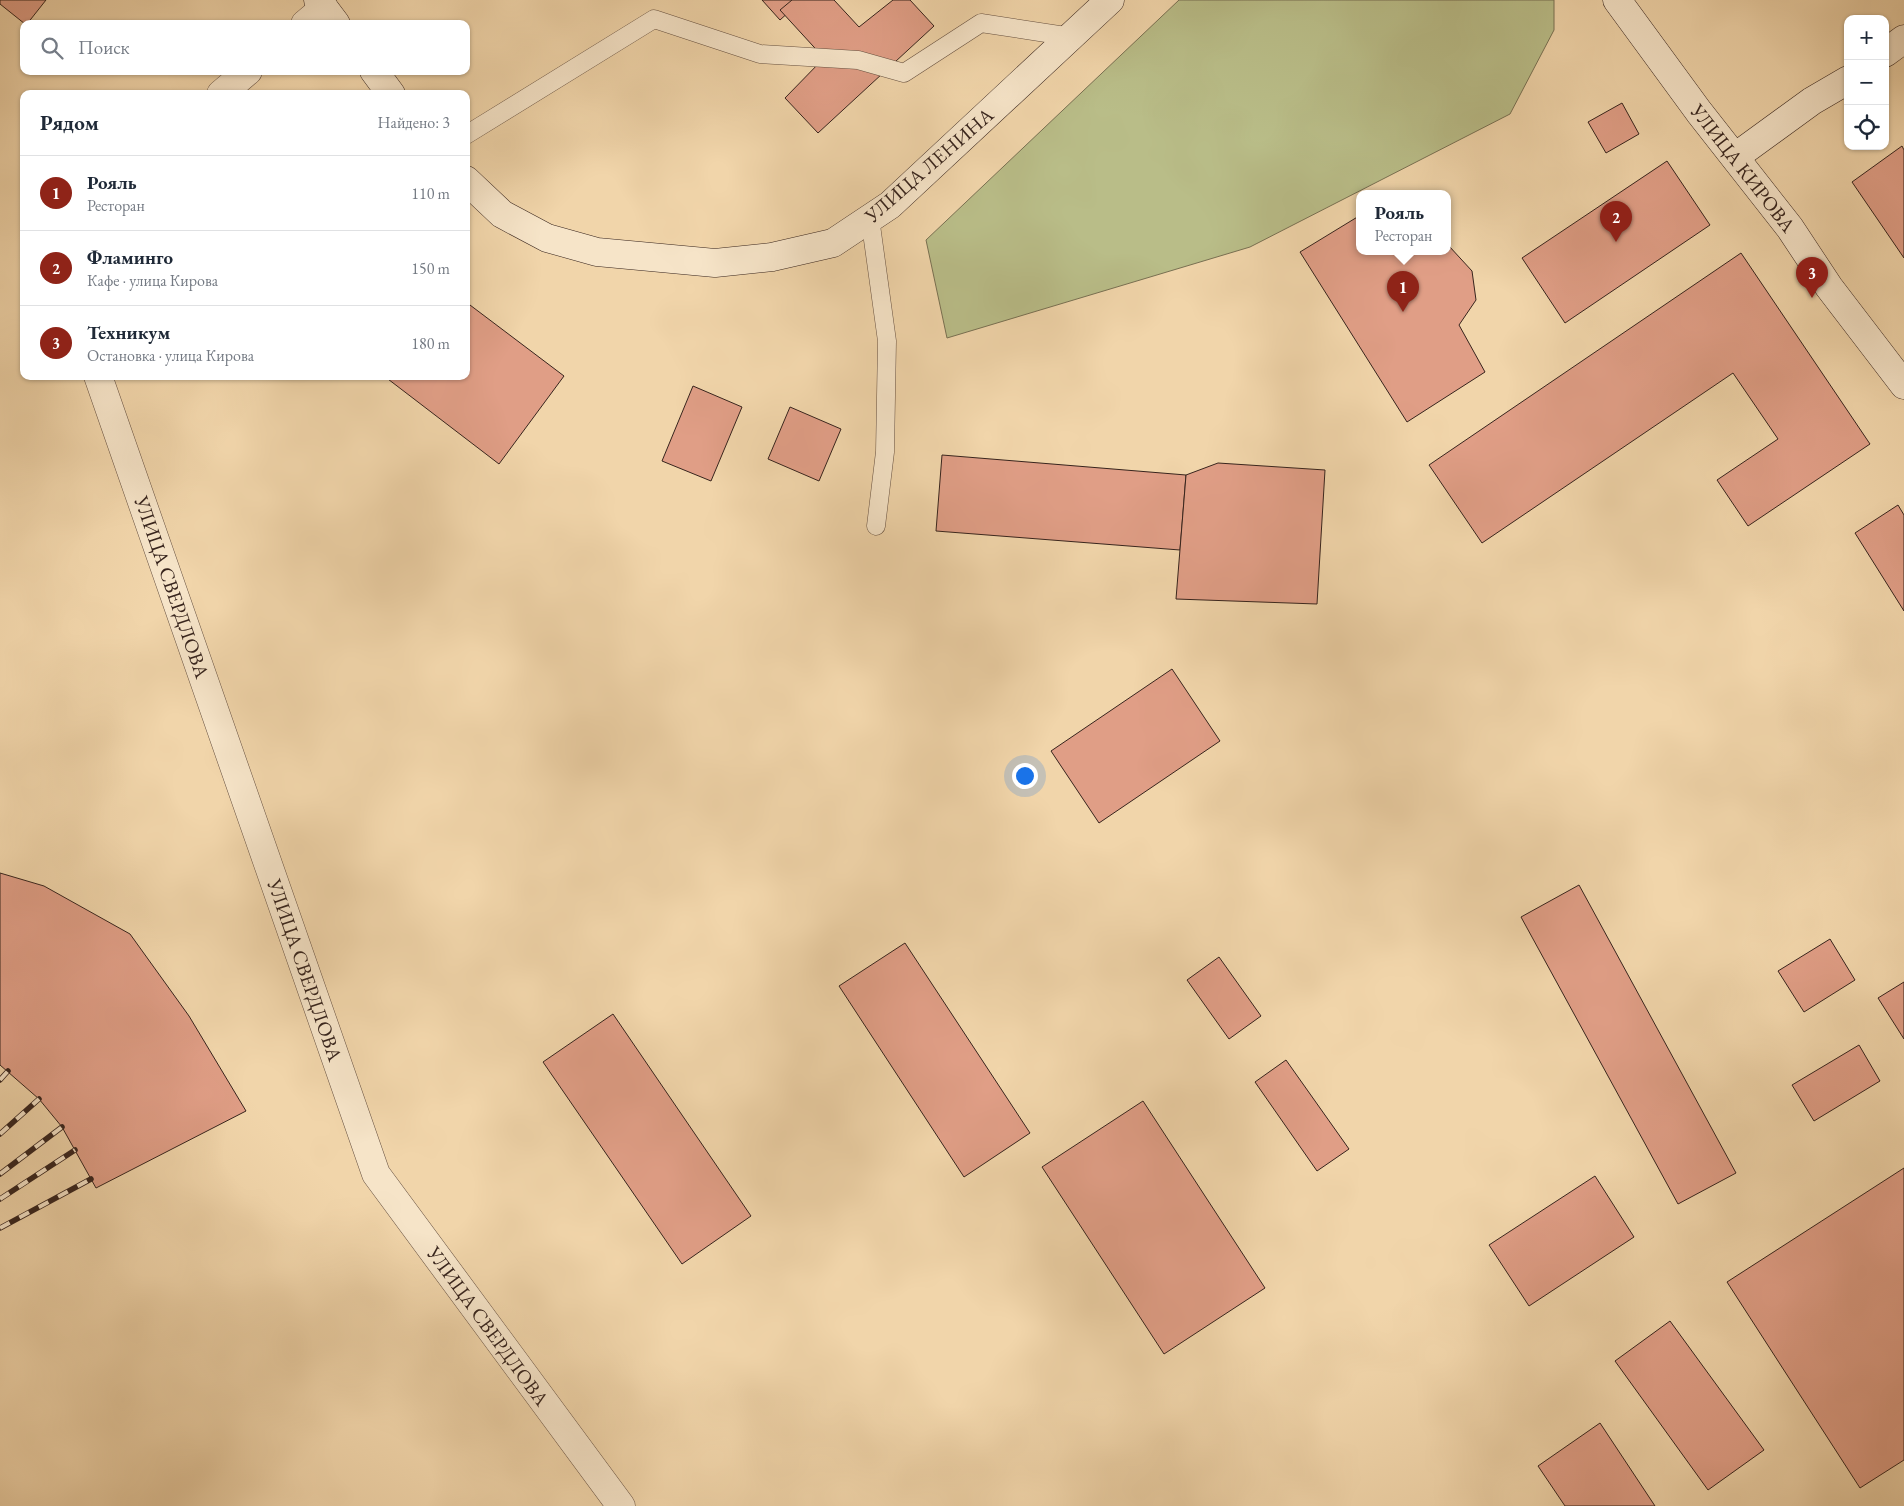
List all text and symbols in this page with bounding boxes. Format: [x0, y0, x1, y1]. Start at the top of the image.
map controls [1844, 15, 1889, 150]
button: + [1844, 15, 1889, 60]
search box [20, 20, 470, 75]
icon: search [38, 34, 66, 62]
text: Поиск [78, 35, 130, 60]
button: − [1844, 60, 1889, 105]
street label: УЛИЦА КИРОВА [1684, 98, 1801, 238]
street label: УЛИЦА ЛЕНИНА [858, 102, 999, 229]
button: locate [1844, 105, 1889, 150]
text: Рядом [40, 109, 99, 136]
text: Найдено: 3 [378, 112, 450, 133]
text: Рояль [87, 170, 137, 195]
text: 1 [52, 183, 60, 204]
text: 110 m [411, 183, 450, 204]
popup [1356, 190, 1451, 255]
text: Ресторан [87, 195, 145, 216]
text: Рояль [1375, 200, 1424, 225]
pin: 2 [1600, 201, 1632, 242]
text: Ресторан [1375, 225, 1432, 246]
text: Фламинго [87, 245, 173, 270]
pin: 3 [1796, 257, 1828, 298]
text: 2 [52, 258, 60, 279]
text: 150 m [411, 258, 450, 279]
text: Кафе · улица Кирова [87, 270, 218, 291]
pin: 1 [1387, 271, 1419, 312]
text: Техникум [87, 320, 170, 345]
text: 3 [52, 333, 60, 354]
text: 180 m [411, 333, 450, 354]
text: Остановка · улица Кирова [87, 345, 254, 366]
street label: УЛИЦА СВЕРДЛОВА [128, 491, 215, 682]
your location [1012, 763, 1038, 789]
street label: УЛИЦА СВЕРДЛОВА [261, 874, 348, 1065]
street label: УЛИЦА СВЕРДЛОВА [421, 1240, 555, 1411]

